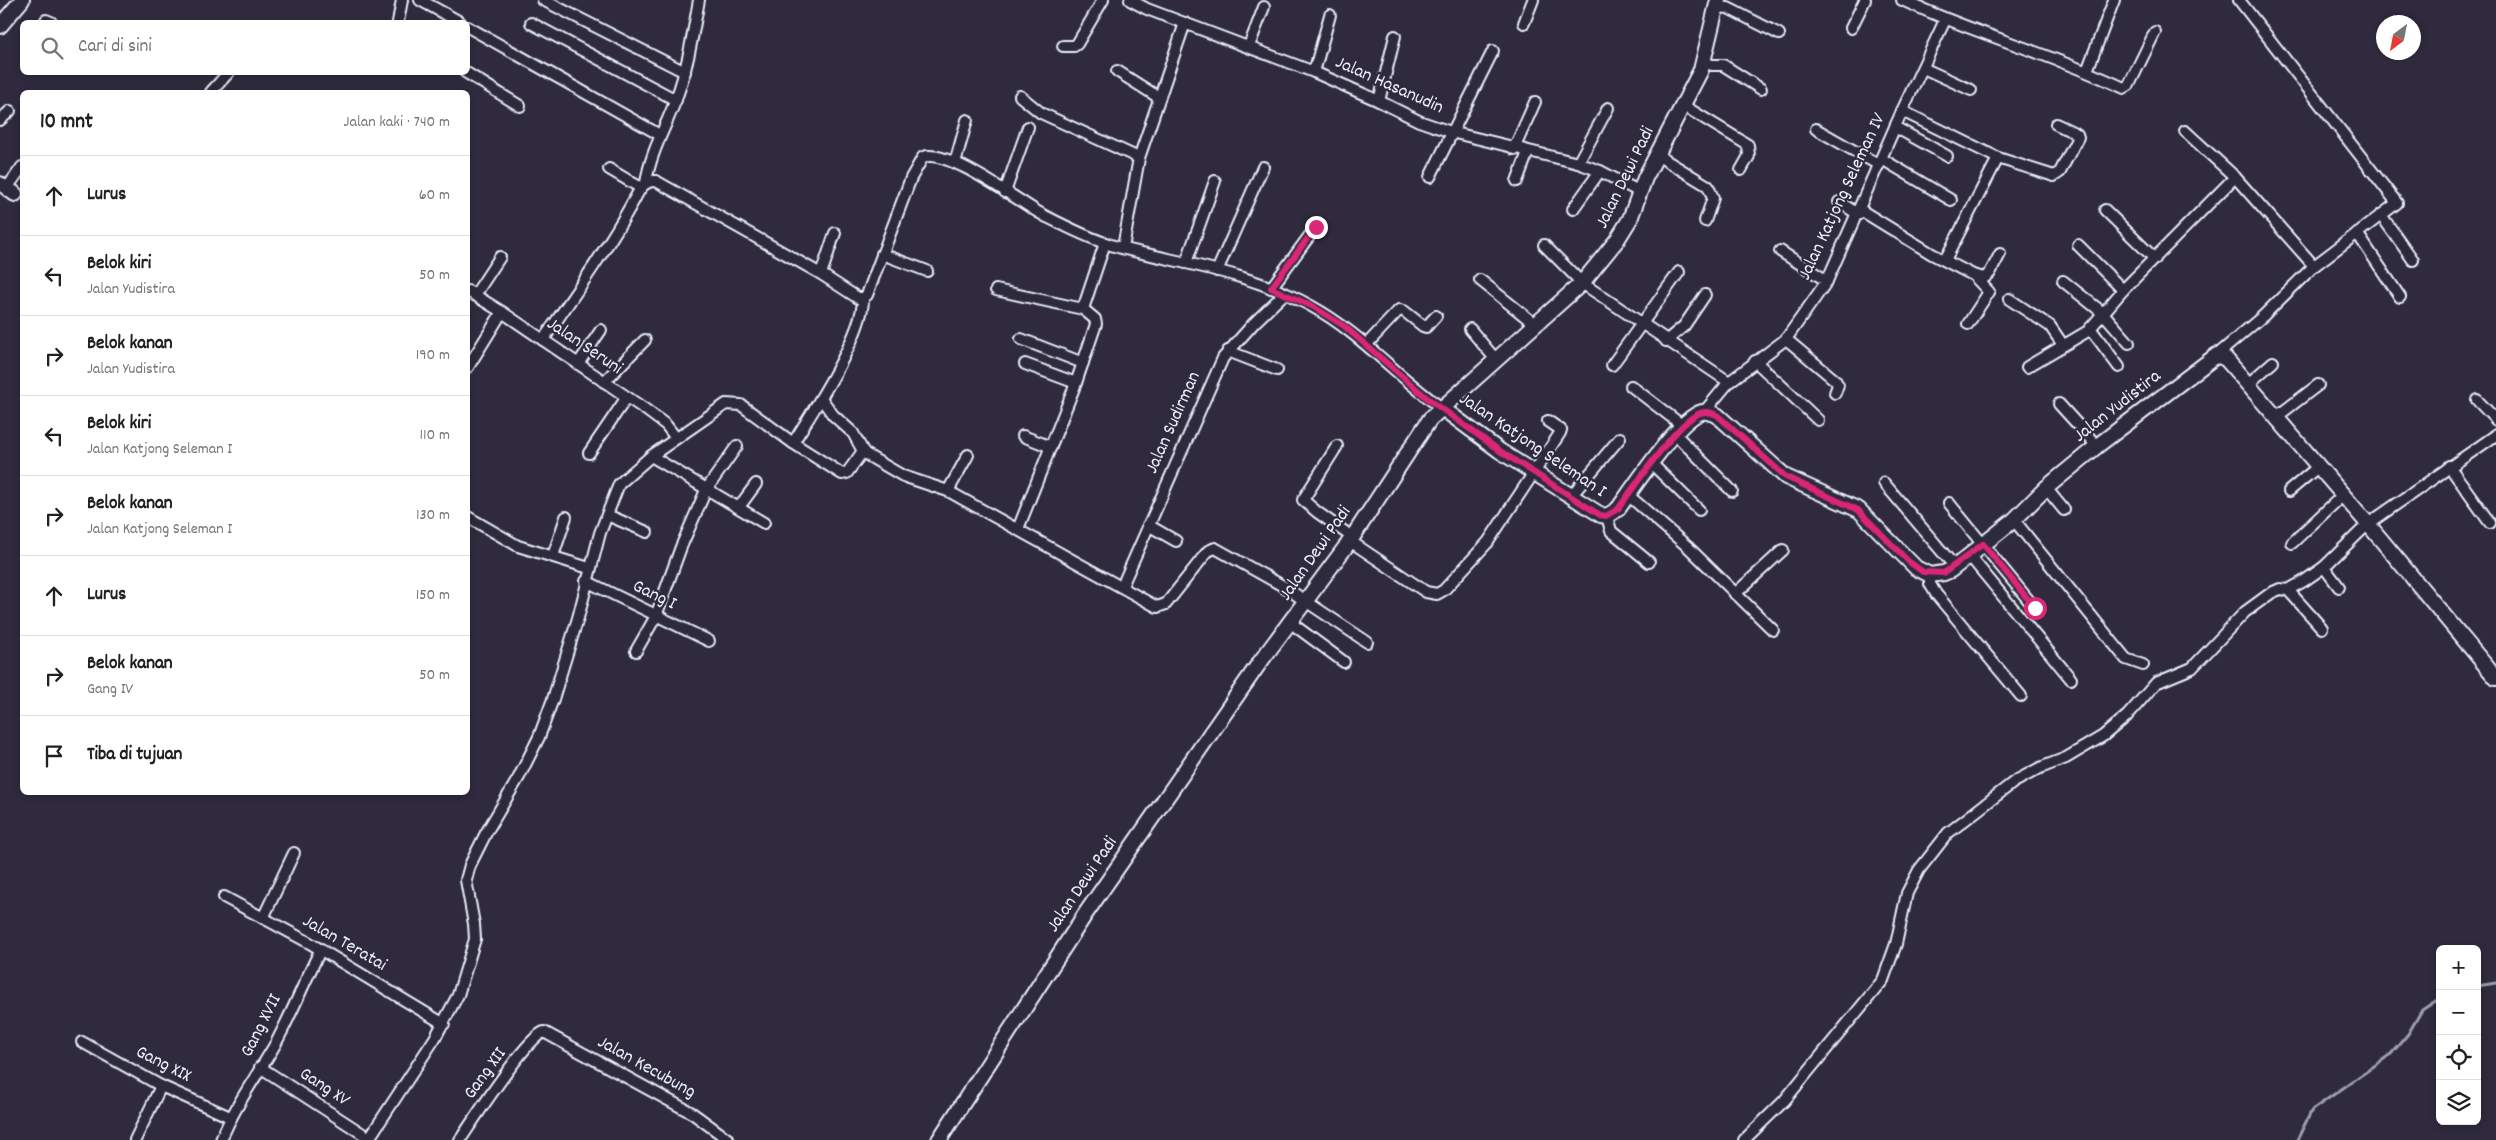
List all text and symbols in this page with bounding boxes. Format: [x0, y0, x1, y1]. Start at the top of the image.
north arrow [2376, 15, 2421, 60]
search box [20, 20, 470, 75]
icon: search [38, 34, 66, 62]
text: Cari di sini [78, 34, 152, 61]
street label: Jalan Hasanudin [1330, 50, 1448, 122]
text: 10 mnt [40, 108, 93, 138]
street label: Jalan Katjong Seleman IV [1792, 109, 1894, 285]
text: Jalan kaki · 740 m [344, 111, 450, 134]
street label: Jalan Dewi Padi [1590, 122, 1663, 234]
icon: ahead [40, 182, 68, 210]
text: Lurus [87, 182, 126, 209]
text: 60 m [419, 184, 450, 207]
route end [1305, 216, 1328, 239]
text: Belok kiri [87, 251, 151, 278]
icon: left [40, 262, 68, 290]
text: 50 m [419, 264, 450, 287]
text: Jalan Yudistira [87, 278, 175, 301]
street label: Jalan Seruni [541, 312, 628, 383]
text: Belok kanan [87, 331, 173, 358]
icon: right [40, 342, 68, 370]
text: 190 m [416, 344, 450, 367]
text: Jalan Yudistira [87, 358, 175, 381]
street label: Jalan Yudistira [2069, 364, 2168, 450]
street label: Jalan Sudirman [1139, 368, 1209, 478]
street label: Jalan Katjong Seleman I [1453, 387, 1611, 506]
text: Belok kiri [87, 411, 151, 438]
icon: left [40, 422, 68, 450]
text: 110 m [420, 424, 450, 447]
text: Jalan Katjong Seleman I [87, 438, 232, 461]
text: Belok kanan [87, 491, 173, 518]
street label: Jalan Dewi Padi [1273, 501, 1359, 607]
icon: right [40, 502, 68, 530]
text: 130 m [416, 504, 450, 527]
text: Jalan Katjong Seleman I [87, 518, 232, 541]
street label: Gang I [627, 574, 681, 618]
icon: ahead [40, 582, 68, 610]
text: Lurus [87, 582, 126, 609]
text: 150 m [416, 584, 450, 607]
route start [2024, 597, 2047, 620]
text: Belok kanan [87, 651, 173, 678]
icon: right [40, 662, 68, 690]
text: 50 m [419, 664, 450, 687]
text: Gang IV [87, 678, 133, 701]
icon: arrive [40, 742, 68, 770]
text: Tiba di tujuan [87, 742, 182, 769]
street label: Jalan Dewi Padi [1041, 831, 1125, 938]
street label: Jalan Teratai [297, 909, 392, 979]
map controls [2436, 945, 2481, 1125]
button: + [2436, 945, 2481, 990]
street label: Gang XVII [235, 990, 289, 1062]
button: − [2436, 990, 2481, 1035]
street label: Jalan Kecubung [592, 1030, 700, 1106]
button: locate [2436, 1035, 2481, 1080]
street label: Gang XIX [130, 1040, 196, 1091]
street label: Gang XII [458, 1042, 514, 1106]
street label: Gang XV [293, 1061, 355, 1115]
button: layers [2436, 1080, 2481, 1125]

